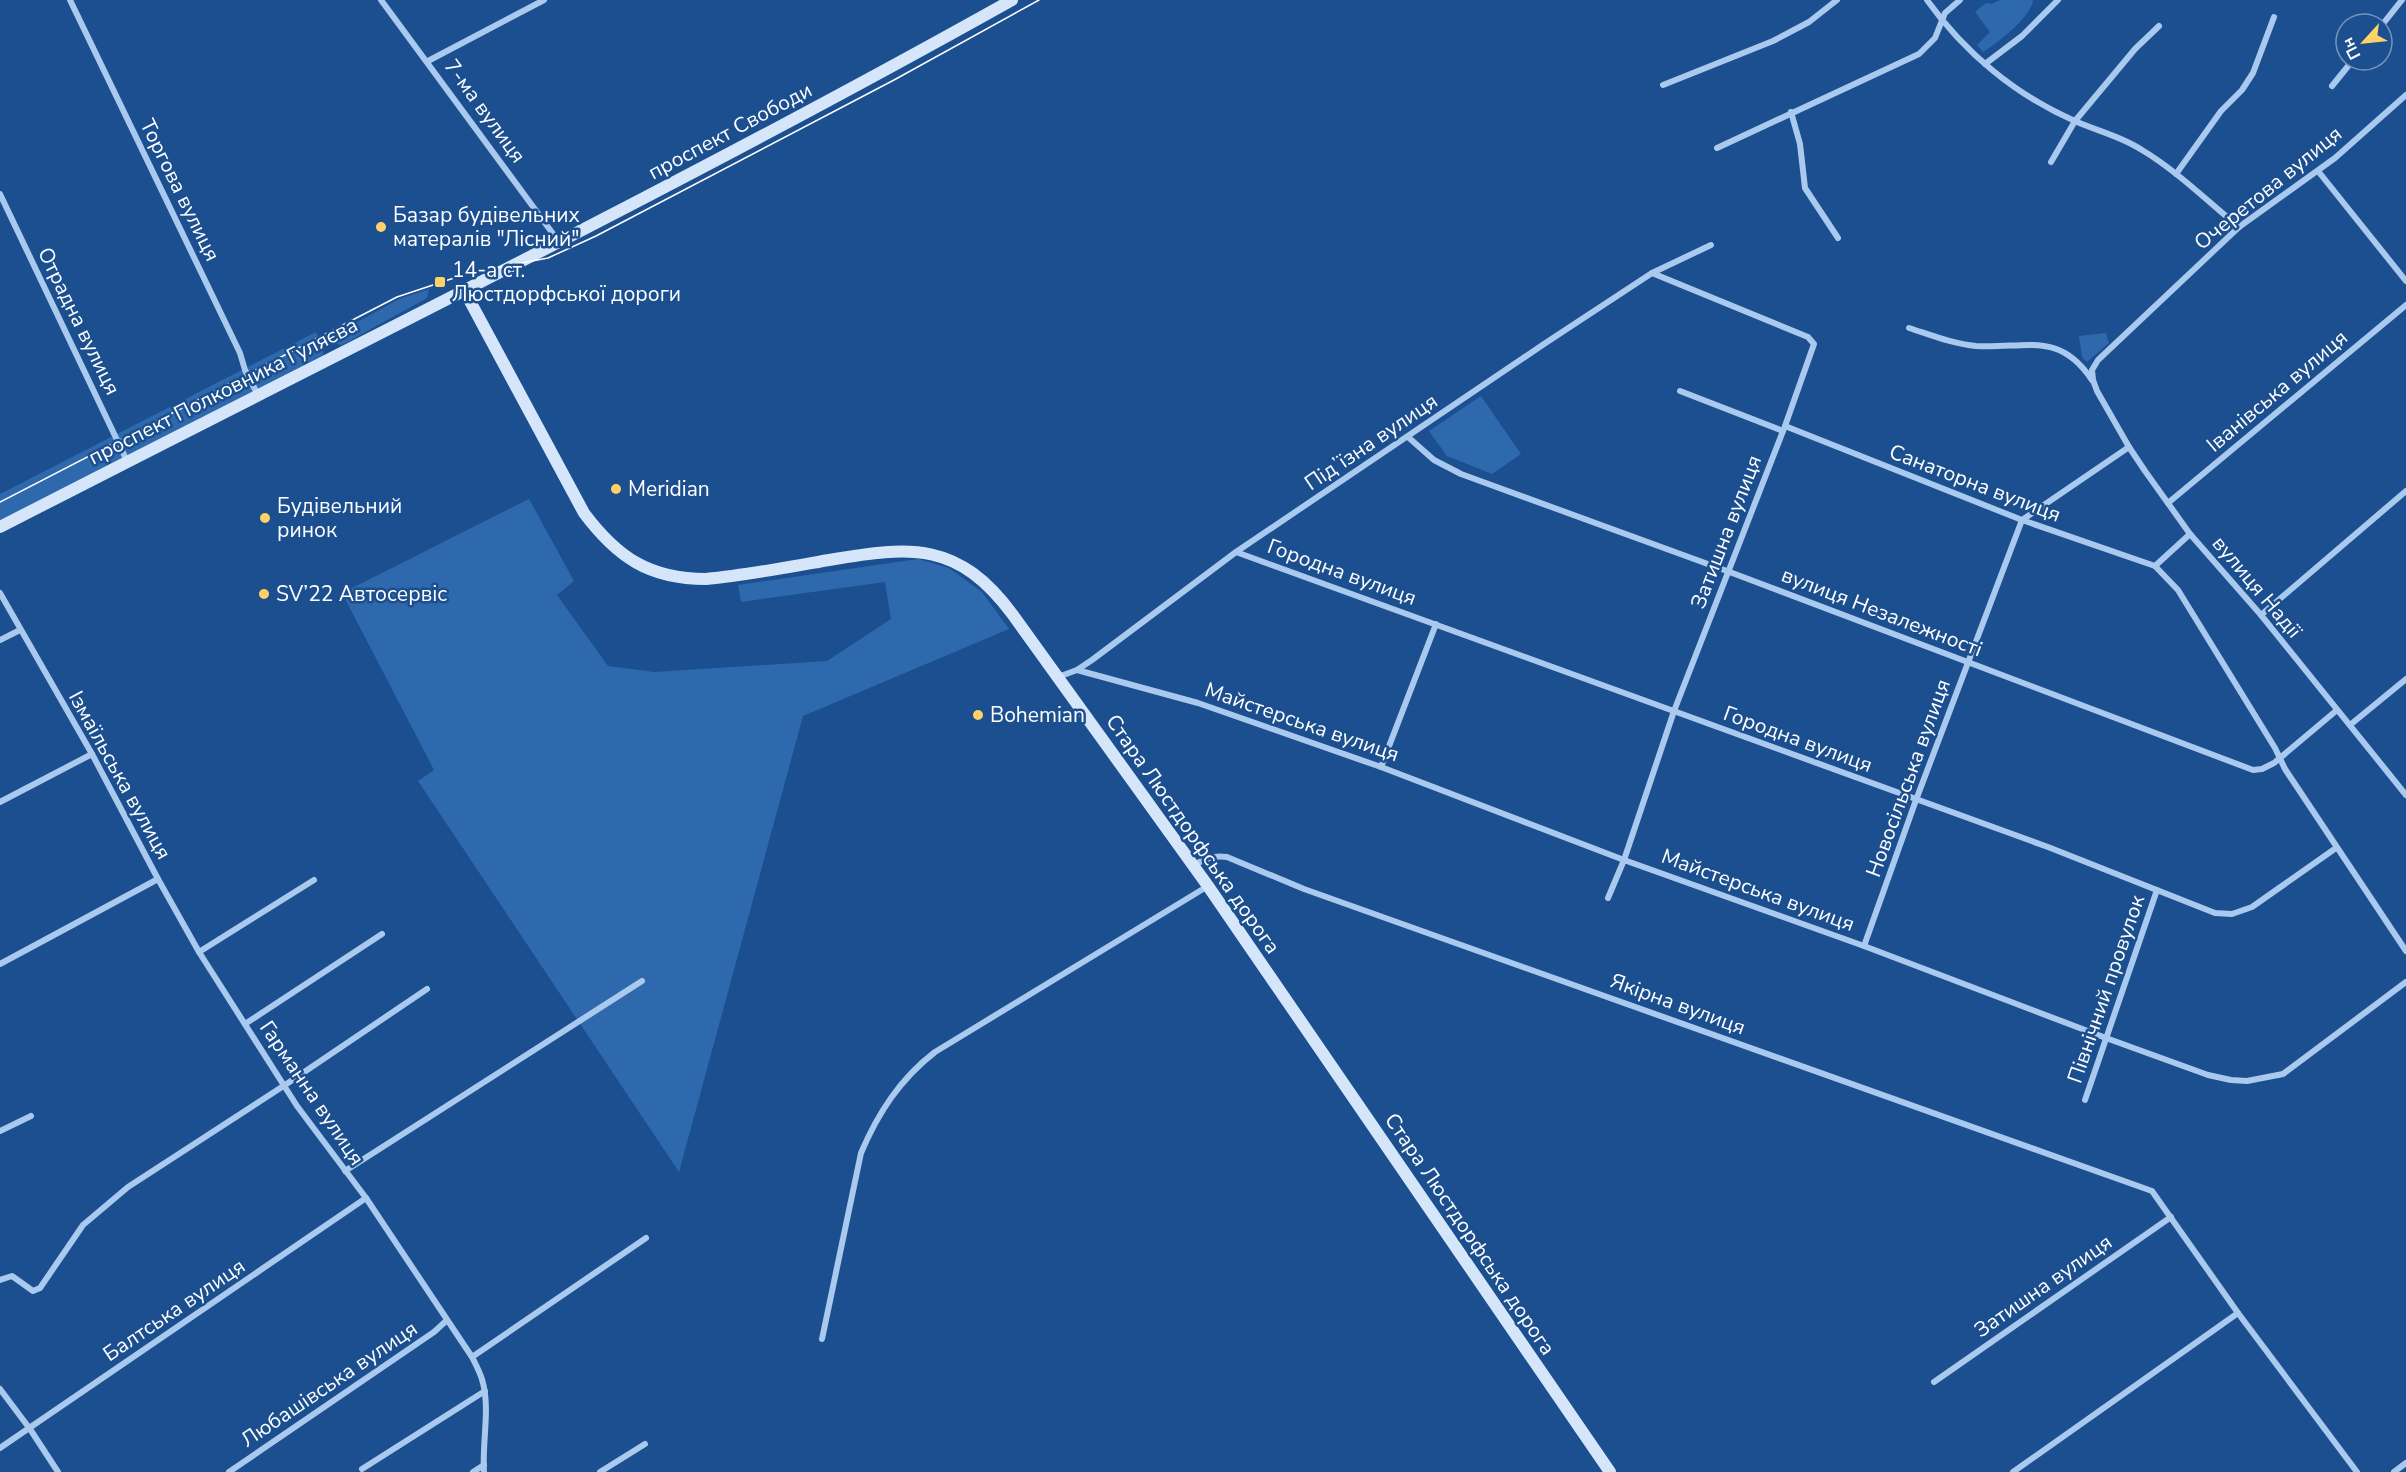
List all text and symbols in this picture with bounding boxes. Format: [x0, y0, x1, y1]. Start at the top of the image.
north arrow [2334, 12, 2394, 72]
text: Пн [2337, 34, 2366, 63]
street label: 7-ма вулиця [438, 53, 532, 169]
street label: проспект Свободи [643, 76, 817, 186]
street label: Торгова вулиця [134, 114, 226, 266]
street label: Очеретова вулиця [2188, 120, 2348, 256]
place label: Базар будівельних матералів "Лісний" [393, 201, 580, 253]
marker: Базар будівельних матералів "Лісний" [374, 220, 388, 234]
street label: Отрадна вулиця [31, 243, 127, 399]
place label: 14-а ст. Люстдорфської дороги [452, 256, 681, 308]
marker: 14-а ст. Люстдорфської дороги [433, 275, 447, 289]
street label: проспект Полковника Гуляєва [84, 311, 362, 471]
street label: Іванівська вулиця [2201, 324, 2353, 458]
street label: Підʼїзна вулиця [1299, 387, 1443, 497]
street label: Санаторна вулиця [1885, 437, 2065, 529]
street label: Затишна вулиця [1684, 451, 1768, 613]
place label: Meridian [628, 475, 710, 503]
marker: Meridian [609, 482, 623, 496]
place label: Будівельний ринок [277, 492, 402, 544]
marker: Будівельний ринок [258, 511, 272, 525]
street label: вулиця Надії [2206, 530, 2309, 645]
street label: Городна вулиця [1264, 532, 1420, 612]
street label: вулиця Незалежності [1778, 561, 1986, 663]
place label: SV’22 Автосервіс [276, 580, 447, 608]
marker: SV’22 Автосервіс [257, 587, 271, 601]
street label: Новосільська вулиця [1859, 675, 1957, 881]
street label: Майстерська вулиця [1201, 676, 1403, 768]
street label: Ізмаїльська вулиця [62, 686, 178, 864]
street label: Городна вулиця [1720, 699, 1876, 779]
place label: Bohemian [990, 701, 1085, 729]
marker: Bohemian [971, 708, 985, 722]
street label: Стара Люстдорфська дорога [1099, 709, 1287, 959]
street label: Майстерська вулиця [1658, 842, 1858, 938]
street label: Північний провулок [2061, 890, 2152, 1087]
street label: Якірна вулиця [1607, 967, 1749, 1041]
street label: Гарманна вулиця [253, 1015, 371, 1171]
street label: Стара Люстдорфська дорога [1378, 1107, 1562, 1361]
street label: Затишна вулиця [1969, 1228, 2117, 1344]
street label: Балтська вулиця [98, 1252, 250, 1368]
street label: Любашівська вулиця [235, 1314, 423, 1454]

